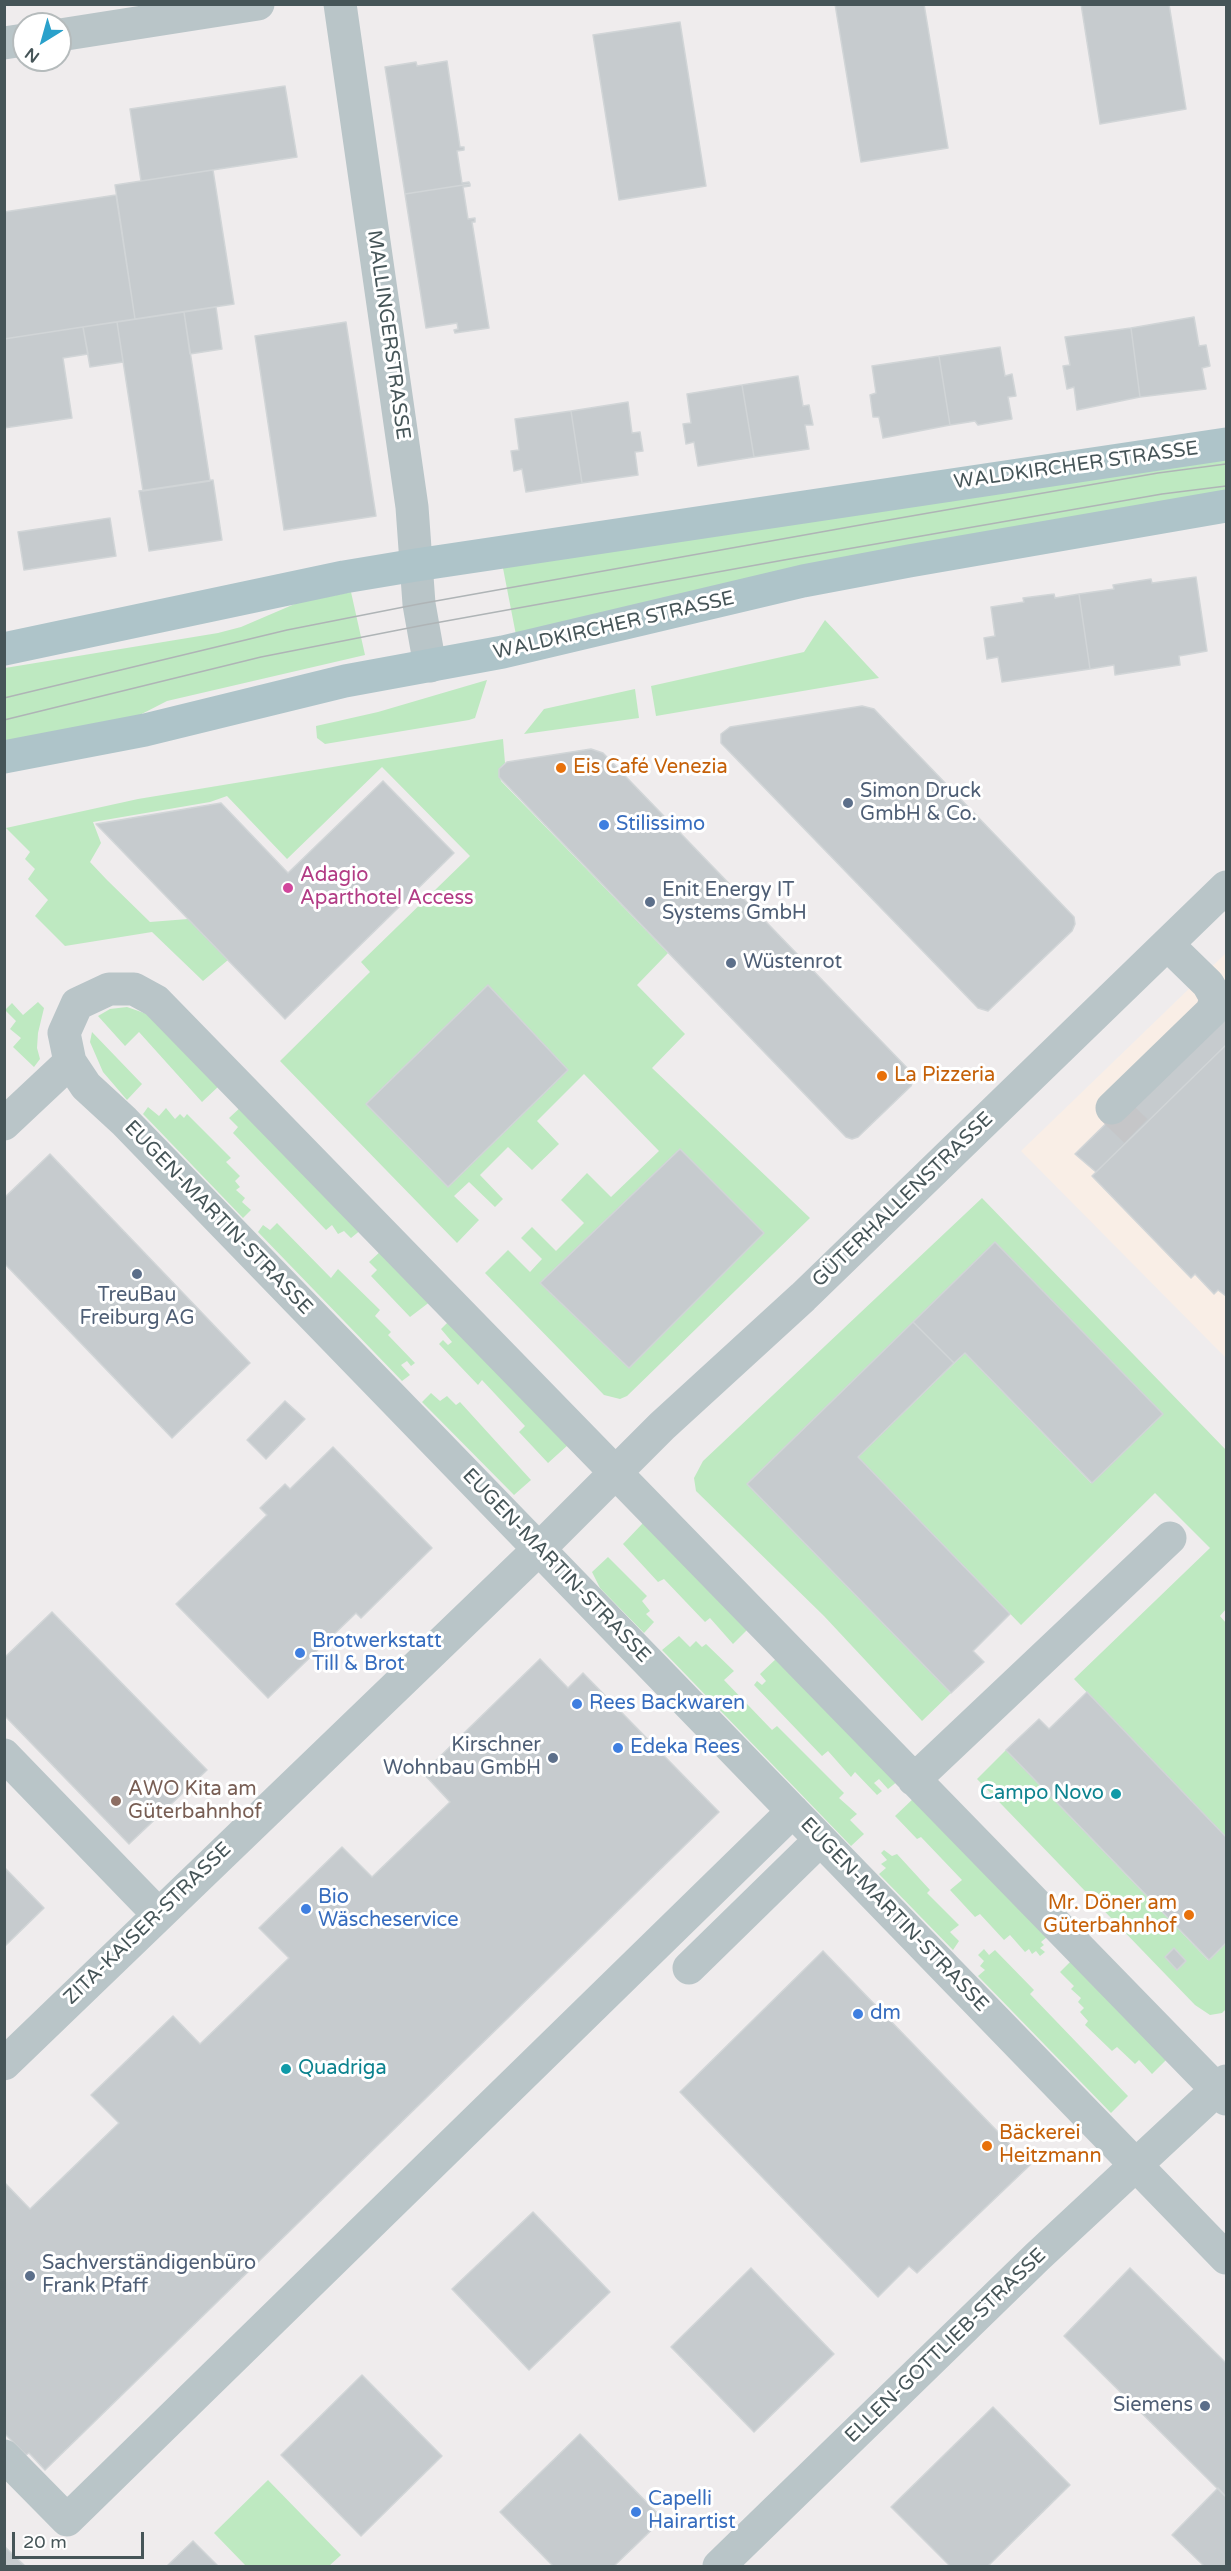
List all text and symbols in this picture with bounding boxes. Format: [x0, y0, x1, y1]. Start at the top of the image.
north arrow [12, 12, 72, 72]
text: N [21, 43, 44, 67]
street label: MALLINGERSTRASSE [361, 229, 415, 441]
street label: WALDKIRCHER STRASSE [952, 437, 1200, 495]
street label: WALDKIRCHER STRASSE [491, 587, 737, 665]
place label: Eis Café Venezia [573, 756, 728, 780]
marker: Eis Café Venezia [554, 761, 568, 775]
place label: Simon Druck GmbH & Co. [860, 780, 981, 827]
marker: Simon Druck GmbH & Co. [841, 796, 855, 810]
place label: Stilissimo [616, 813, 705, 837]
marker: Stilissimo [597, 818, 611, 832]
place label: Adagio Aparthotel Access [300, 864, 474, 911]
place label: Enit Energy IT Systems GmbH [662, 879, 807, 926]
marker: Adagio Aparthotel Access [281, 881, 295, 895]
marker: Enit Energy IT Systems GmbH [643, 895, 657, 909]
place label: Wüstenrot [743, 951, 842, 975]
marker: Wüstenrot [724, 956, 738, 970]
place label: La Pizzeria [894, 1064, 995, 1088]
marker: La Pizzeria [875, 1069, 889, 1083]
street label: GÜTERHALLENSTRASSE [808, 1107, 998, 1293]
street label: EUGEN-MARTIN-STRASSE [119, 1116, 317, 1320]
marker: TreuBau Freiburg AG [130, 1267, 144, 1281]
place label: TreuBau Freiburg AG [79, 1284, 195, 1331]
street label: EUGEN-MARTIN-STRASSE [457, 1464, 655, 1668]
place label: Brotwerkstatt Till & Brot [312, 1630, 442, 1677]
marker: Brotwerkstatt Till & Brot [293, 1646, 307, 1660]
place label: Rees Backwaren [589, 1692, 745, 1716]
marker: Rees Backwaren [570, 1697, 584, 1711]
place label: Kirschner Wohnbau GmbH [383, 1734, 541, 1781]
place label: Edeka Rees [630, 1736, 740, 1760]
marker: Edeka Rees [611, 1741, 625, 1755]
marker: Kirschner Wohnbau GmbH [546, 1751, 560, 1765]
place label: AWO Kita am Güterbahnhof [128, 1778, 262, 1825]
place label: Campo Novo [980, 1782, 1104, 1806]
marker: Campo Novo [1109, 1787, 1123, 1801]
marker: AWO Kita am Güterbahnhof [109, 1794, 123, 1808]
street label: EUGEN-MARTIN-STRASSE [795, 1813, 993, 2017]
street label: ZITA-KAISER-STRASSE [59, 1838, 237, 2010]
place label: Bio Wäscheservice [318, 1886, 458, 1933]
place label: Mr. Döner am Güterbahnhof [1043, 1892, 1177, 1939]
marker: Bio Wäscheservice [299, 1902, 313, 1916]
marker: Mr. Döner am Güterbahnhof [1182, 1908, 1196, 1922]
place label: dm [870, 2002, 901, 2026]
marker: dm [851, 2007, 865, 2021]
place label: Quadriga [298, 2057, 387, 2081]
marker: Quadriga [279, 2062, 293, 2076]
place label: Bäckerei Heitzmann [999, 2122, 1102, 2169]
marker: Bäckerei Heitzmann [980, 2139, 994, 2153]
street label: ELLEN-GOTTLIEB-STRASSE [841, 2244, 1051, 2448]
place label: Sachverständigenbüro Frank Pfaff [42, 2252, 256, 2299]
marker: Sachverständigenbüro Frank Pfaff [23, 2269, 37, 2283]
place label: Siemens [1113, 2394, 1193, 2418]
marker: Siemens [1198, 2399, 1212, 2413]
place label: Capelli Hairartist [648, 2488, 736, 2535]
marker: Capelli Hairartist [629, 2505, 643, 2519]
scale bar [15, 2520, 147, 2558]
text: 20 m [23, 2531, 67, 2553]

